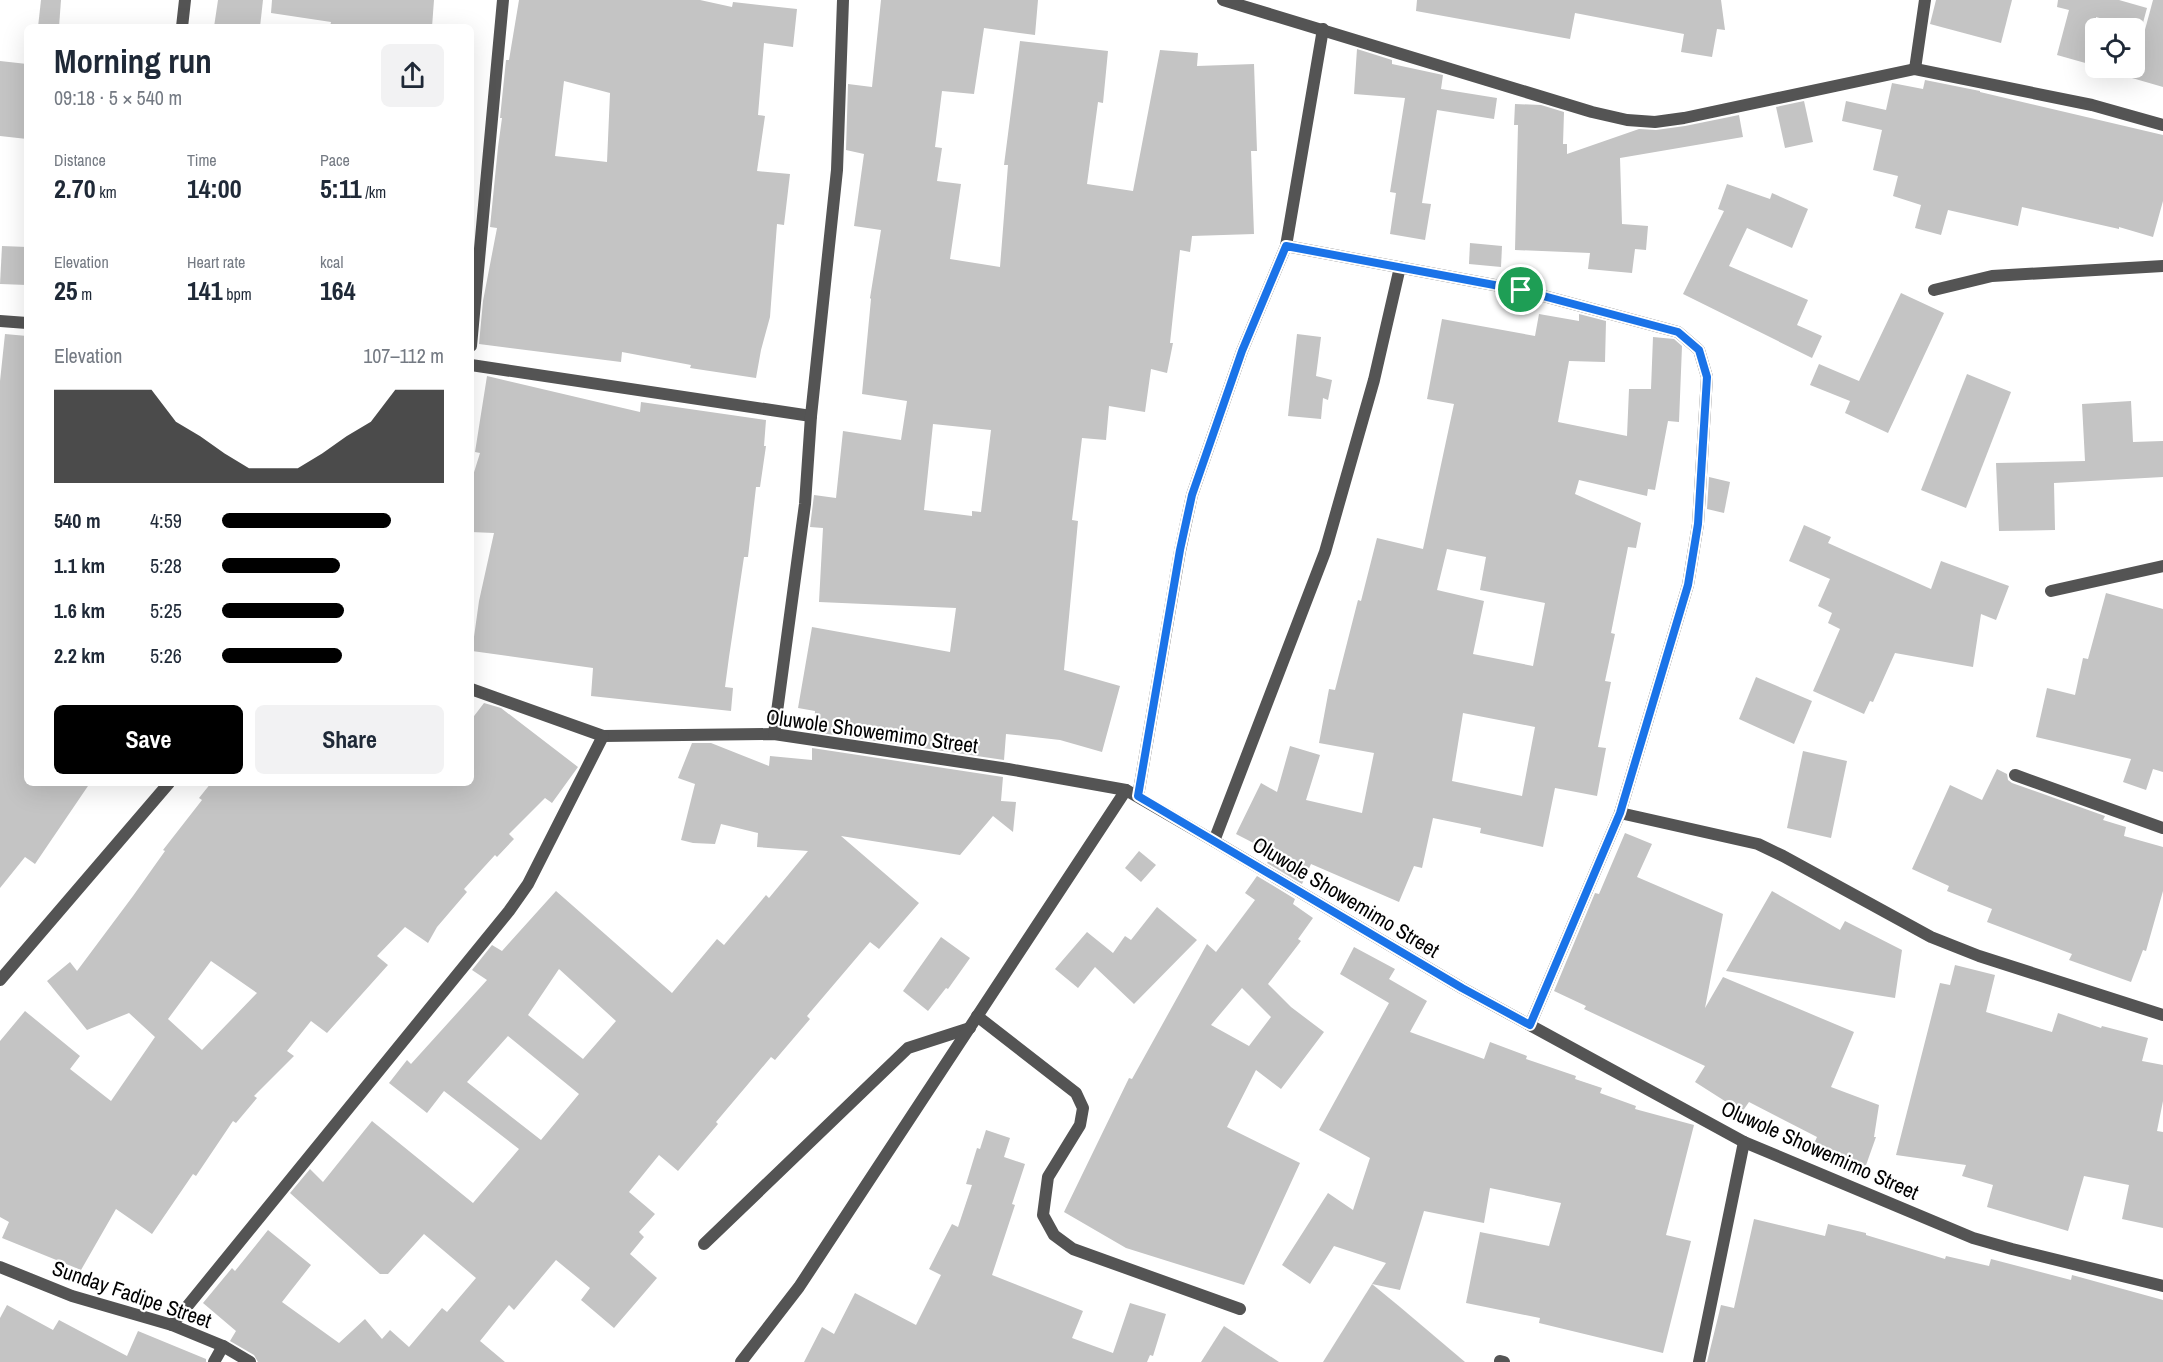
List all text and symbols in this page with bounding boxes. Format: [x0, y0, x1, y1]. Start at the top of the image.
map controls [2085, 18, 2145, 78]
button: locate [2085, 18, 2145, 78]
text: Morning run [54, 39, 212, 83]
button: share [381, 44, 444, 107]
text: 09:18 · 5 × 540 m [54, 84, 182, 111]
text: Distance [54, 149, 106, 171]
text: Time [187, 149, 217, 171]
text: Pace [320, 149, 350, 171]
text: 2.70 [54, 171, 96, 206]
text: 14:00 [187, 171, 242, 206]
text: 5:11 [320, 171, 362, 206]
text: km [96, 181, 117, 203]
text: /km [362, 181, 386, 203]
text: Elevation [54, 251, 109, 273]
text: Heart rate [187, 251, 245, 273]
text: kcal [320, 251, 343, 273]
pin [1495, 264, 1546, 315]
text: 25 [54, 273, 78, 308]
text: 141 [187, 273, 223, 308]
text: 164 [320, 273, 356, 308]
icon: arrive [1504, 273, 1537, 306]
text: m [78, 283, 92, 305]
text: bpm [223, 283, 252, 305]
text: Elevation [54, 342, 122, 369]
text: 107–112 m [363, 342, 444, 369]
text: 540 m [54, 507, 101, 534]
text: 4:59 [150, 507, 182, 534]
text: 1.1 km [54, 552, 105, 579]
text: 5:28 [150, 552, 182, 579]
text: 1.6 km [54, 597, 105, 624]
text: 5:25 [150, 597, 182, 624]
text: 2.2 km [54, 642, 105, 669]
text: 5:26 [150, 642, 182, 669]
street label: Oluwole Showemimo Street [764, 702, 980, 760]
button: Save [54, 705, 243, 774]
button: Share [255, 705, 444, 774]
street label: Oluwole Showemimo Street [1247, 830, 1445, 964]
street label: Oluwole Showemimo Street [1717, 1093, 1924, 1207]
street label: Sunday Fadipe Street [48, 1253, 216, 1335]

